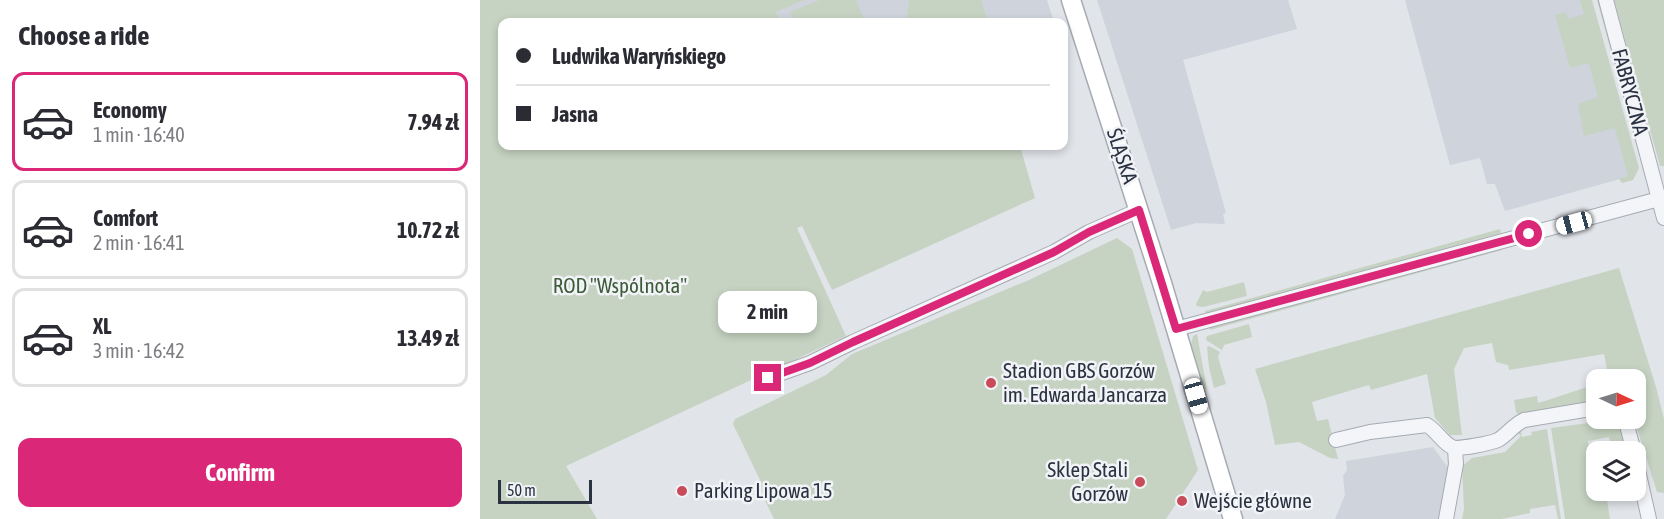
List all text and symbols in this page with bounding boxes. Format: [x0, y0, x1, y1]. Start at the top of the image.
text: Choose a ride [18, 20, 150, 51]
text: Ludwika Waryńskiego [552, 43, 726, 69]
street label: FABRYCZNA [1608, 46, 1654, 138]
icon: car [21, 95, 75, 149]
text: Economy [93, 97, 167, 123]
text: Jasna [552, 101, 598, 127]
text: 7.94 zł [407, 109, 459, 135]
text: 1 min · 16:40 [93, 123, 185, 146]
street label: ŚLĄSKA [1103, 125, 1143, 187]
icon: car [21, 203, 75, 257]
text: Comfort [93, 205, 158, 231]
car [1554, 210, 1594, 236]
text: 10.72 zł [397, 217, 459, 243]
route start [1515, 220, 1542, 247]
text: 2 min · 16:41 [93, 231, 185, 254]
park label: ROD "Wspólnota" [553, 273, 687, 297]
callout: 2 min [718, 291, 818, 333]
text: 2 min [747, 300, 788, 323]
icon: car [21, 311, 75, 365]
text: XL [93, 313, 111, 339]
text: 13.49 zł [397, 325, 459, 351]
text: 3 min · 16:42 [93, 339, 185, 362]
place label: Stadion GBS Gorzów im. Edwarda Jancarza [1003, 358, 1167, 406]
route end [754, 364, 781, 391]
north arrow [1586, 369, 1646, 429]
map controls [1586, 369, 1646, 501]
marker: Stadion GBS Gorzów im. Edwarda Jancarza [984, 376, 998, 390]
car [1182, 376, 1210, 416]
button: Confirm [18, 438, 462, 507]
button: layers [1586, 441, 1646, 501]
place label: Sklep Stali Gorzów [1047, 457, 1128, 505]
marker: Sklep Stali Gorzów [1133, 475, 1147, 489]
scale bar [498, 477, 592, 504]
place label: Parking Lipowa 15 [694, 478, 833, 502]
text: 50 m [507, 481, 536, 499]
marker: Parking Lipowa 15 [675, 484, 689, 498]
place label: Wejście główne [1194, 488, 1312, 512]
marker: Wejście główne [1175, 494, 1189, 508]

